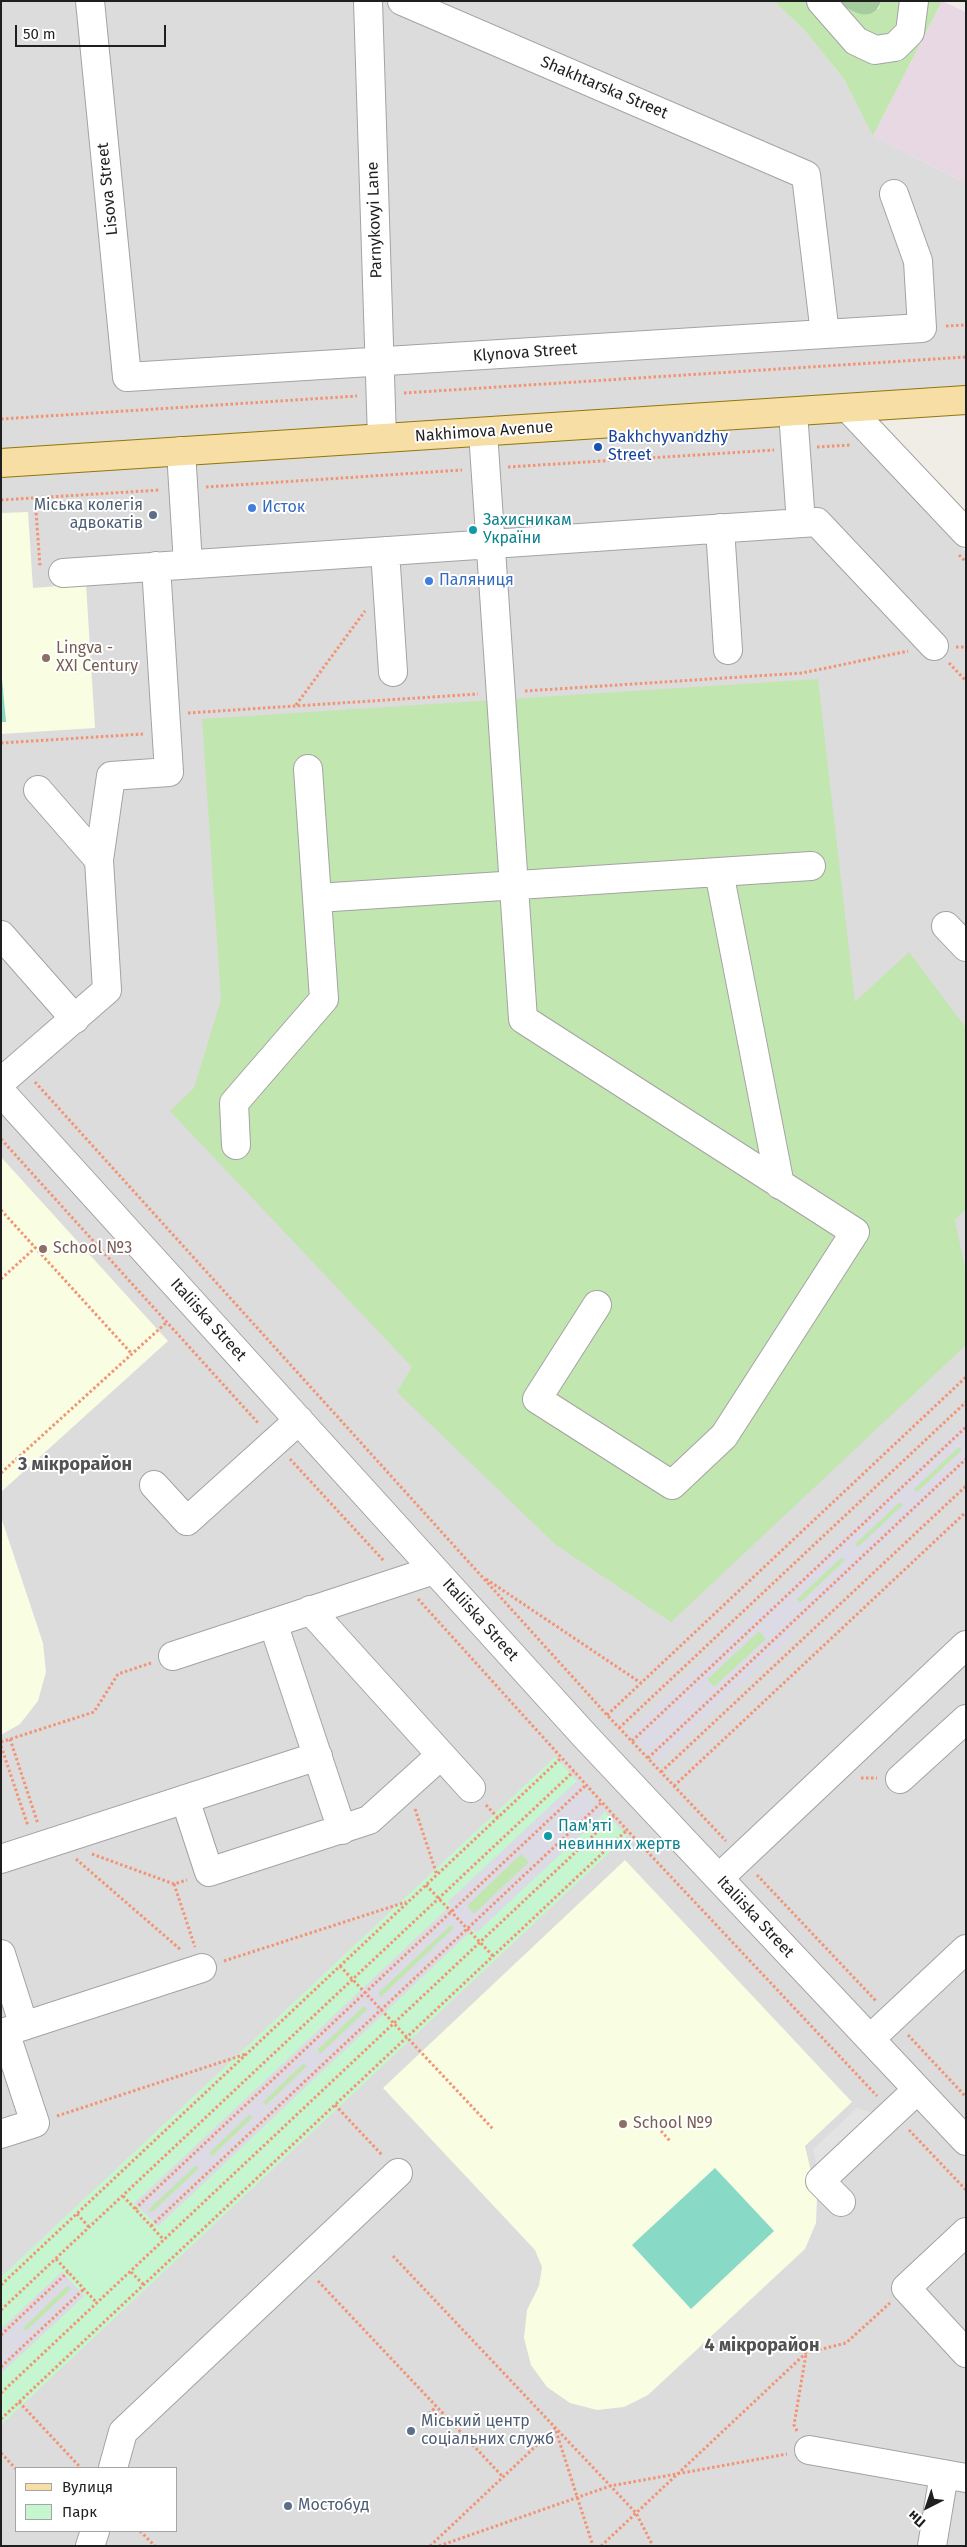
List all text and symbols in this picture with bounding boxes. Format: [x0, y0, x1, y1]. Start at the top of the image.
scale bar [18, 15, 169, 47]
text: 50 m [23, 25, 56, 43]
street label: Shakhtarska Street [537, 53, 671, 123]
street label: Lisova Street [94, 142, 122, 236]
street label: Parnykovyi Lane [363, 161, 387, 279]
street label: Klynova Street [472, 340, 578, 366]
street label: Nakhimova Avenue [414, 418, 554, 446]
place label: Bakhchyvandzhy Street [608, 428, 728, 466]
marker: Bakhchyvandzhy Street [592, 441, 604, 453]
place label: Міська колегія адвокатів [34, 496, 143, 534]
place label: Исток [262, 498, 305, 518]
marker: Исток [246, 502, 258, 514]
marker: Міська колегія адвокатів [147, 509, 159, 521]
place label: Захисникам України [483, 511, 572, 549]
marker: Захисникам України [467, 524, 479, 536]
place label: Паляниця [439, 571, 514, 591]
marker: Паляниця [423, 575, 435, 587]
place label: Lingva - XXI Century [56, 639, 138, 677]
marker: Lingva - XXI Century [40, 652, 52, 664]
place label: School №3 [53, 1239, 132, 1259]
marker: School №3 [37, 1243, 49, 1255]
street label: Italiiska Street [166, 1275, 250, 1365]
district label: 3 мікрорайон [18, 1454, 132, 1476]
street label: Italiiska Street [438, 1575, 522, 1665]
place label: Пам'яті невинних жертв [558, 1817, 681, 1855]
marker: Пам'яті невинних жертв [542, 1830, 554, 1842]
street label: Italiiska Street [712, 1872, 798, 1962]
place label: School №9 [633, 2114, 713, 2134]
marker: School №9 [617, 2118, 629, 2130]
district label: 4 мікрорайон [705, 2335, 819, 2357]
place label: Міський центр соціальних служб [421, 2412, 554, 2450]
marker: Міський центр соціальних служб [405, 2425, 417, 2437]
legend [15, 2467, 178, 2532]
text: Вулиця [62, 2478, 113, 2496]
north arrow [902, 2482, 952, 2532]
place label: Мостобуд [298, 2496, 369, 2516]
marker: Мостобуд [282, 2500, 294, 2512]
text: Парк [62, 2503, 97, 2521]
text: Пн [905, 2507, 929, 2531]

